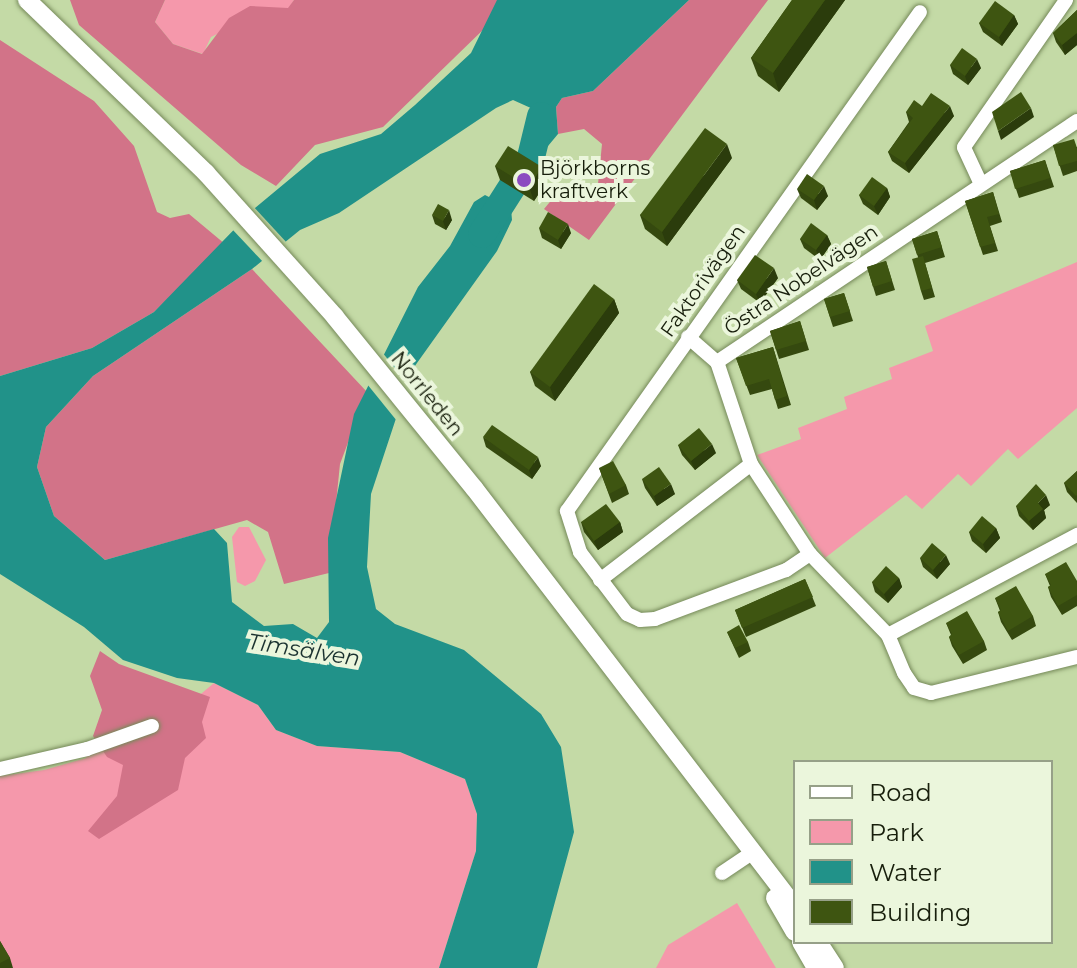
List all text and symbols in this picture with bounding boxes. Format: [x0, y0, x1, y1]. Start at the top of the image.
place label: Björkborns kraftverk [540, 156, 650, 203]
marker: Björkborns kraftverk [515, 171, 533, 189]
street label: Faktorivägen [656, 220, 750, 342]
street label: Östra Nobelvägen [720, 220, 882, 340]
street label: Norrleden [386, 347, 468, 441]
water label: Timsälven [246, 628, 362, 672]
legend [793, 760, 1053, 944]
text: Road [869, 778, 932, 807]
text: Park [869, 818, 924, 847]
text: Water [869, 858, 942, 887]
text: Building [869, 898, 972, 927]

